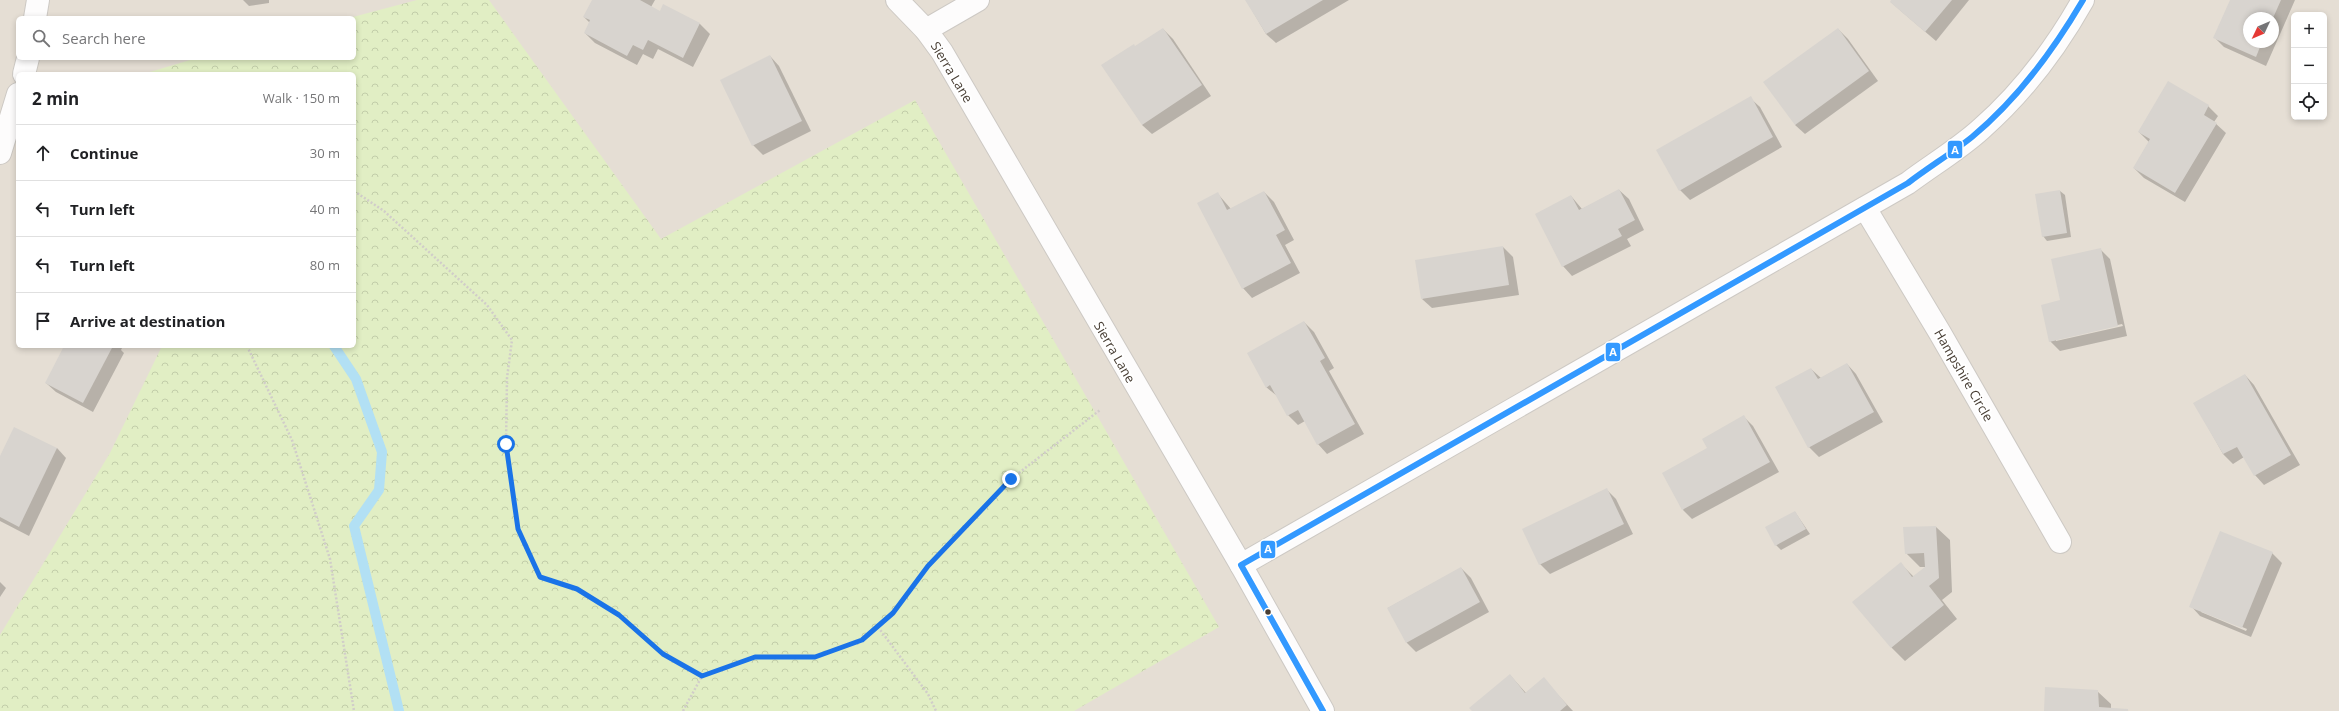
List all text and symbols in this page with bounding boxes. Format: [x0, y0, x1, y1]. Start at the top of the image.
north arrow [2243, 12, 2279, 48]
map controls [2291, 12, 2327, 120]
button: + [2291, 12, 2327, 48]
search box [16, 16, 356, 60]
icon: search [30, 27, 52, 49]
text: Search here [62, 28, 146, 48]
street label: Sierra Lane [927, 38, 977, 106]
button: − [2291, 48, 2327, 84]
button: locate [2291, 84, 2327, 120]
text: 2 min [32, 87, 79, 110]
text: Walk · 150 m [263, 89, 340, 107]
line badge: A [1947, 140, 1963, 159]
icon: ahead [32, 142, 54, 164]
text: A [1951, 142, 1959, 157]
text: Continue [70, 143, 138, 163]
text: 30 m [310, 144, 340, 162]
icon: left [32, 198, 54, 220]
text: Turn left [70, 199, 135, 219]
text: 40 m [310, 200, 340, 218]
icon: left [32, 254, 54, 276]
text: Turn left [70, 255, 135, 275]
text: 80 m [310, 256, 340, 274]
icon: arrive [32, 310, 54, 332]
text: Arrive at destination [70, 311, 225, 331]
street label: Sierra Lane [1090, 318, 1140, 386]
street label: Hampshire Circle [1930, 326, 1998, 424]
line badge: A [1605, 342, 1621, 362]
text: A [1609, 344, 1617, 359]
route start [497, 435, 515, 453]
route end [1002, 470, 1020, 488]
line badge: A [1260, 540, 1276, 559]
text: A [1264, 541, 1272, 556]
unlabelled marker [1263, 607, 1273, 617]

